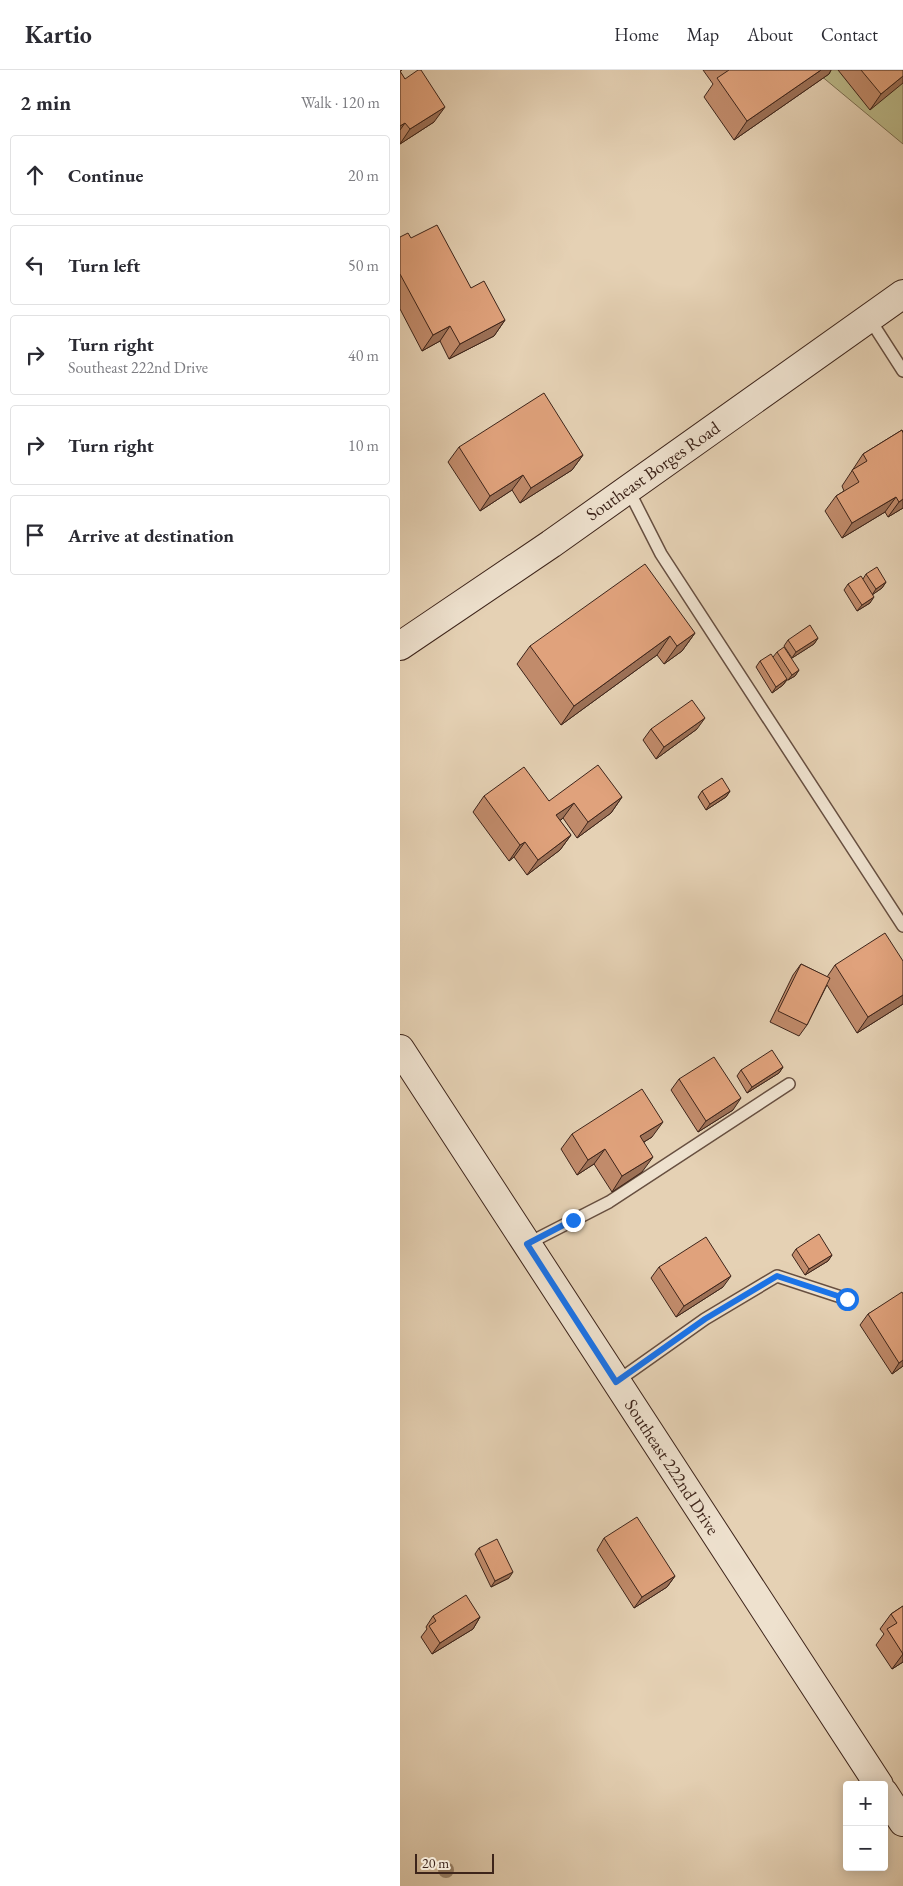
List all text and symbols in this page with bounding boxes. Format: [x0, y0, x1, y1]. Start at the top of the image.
text: Kartio [25, 19, 92, 50]
text: Home [614, 23, 659, 46]
text: Map [687, 23, 719, 46]
text: About [747, 23, 793, 46]
text: Contact [821, 23, 878, 46]
text: 2 min [20, 89, 71, 116]
text: Walk · 120 m [301, 92, 380, 113]
icon: ahead [21, 161, 49, 189]
text: Continue [68, 163, 143, 188]
text: 20 m [348, 165, 379, 186]
icon: left [21, 251, 49, 279]
text: Turn left [68, 253, 140, 278]
text: 50 m [348, 255, 379, 276]
text: Turn right [68, 332, 154, 357]
icon: right [21, 341, 49, 369]
text: 40 m [348, 345, 379, 366]
text: Southeast 222nd Drive [68, 357, 208, 378]
street label: Southeast Borges Road [581, 415, 725, 525]
icon: right [21, 431, 49, 459]
text: Turn right [68, 433, 154, 458]
text: 10 m [348, 435, 379, 456]
icon: arrive [21, 521, 49, 549]
text: Arrive at destination [68, 523, 234, 548]
route end [562, 1209, 585, 1232]
route start [836, 1288, 859, 1311]
street label: Southeast 222nd Drive [620, 1394, 725, 1539]
map controls [843, 1781, 888, 1871]
button: + [843, 1781, 888, 1826]
button: − [843, 1826, 888, 1871]
scale bar [415, 1851, 494, 1874]
text: 20 m [422, 1854, 449, 1872]

